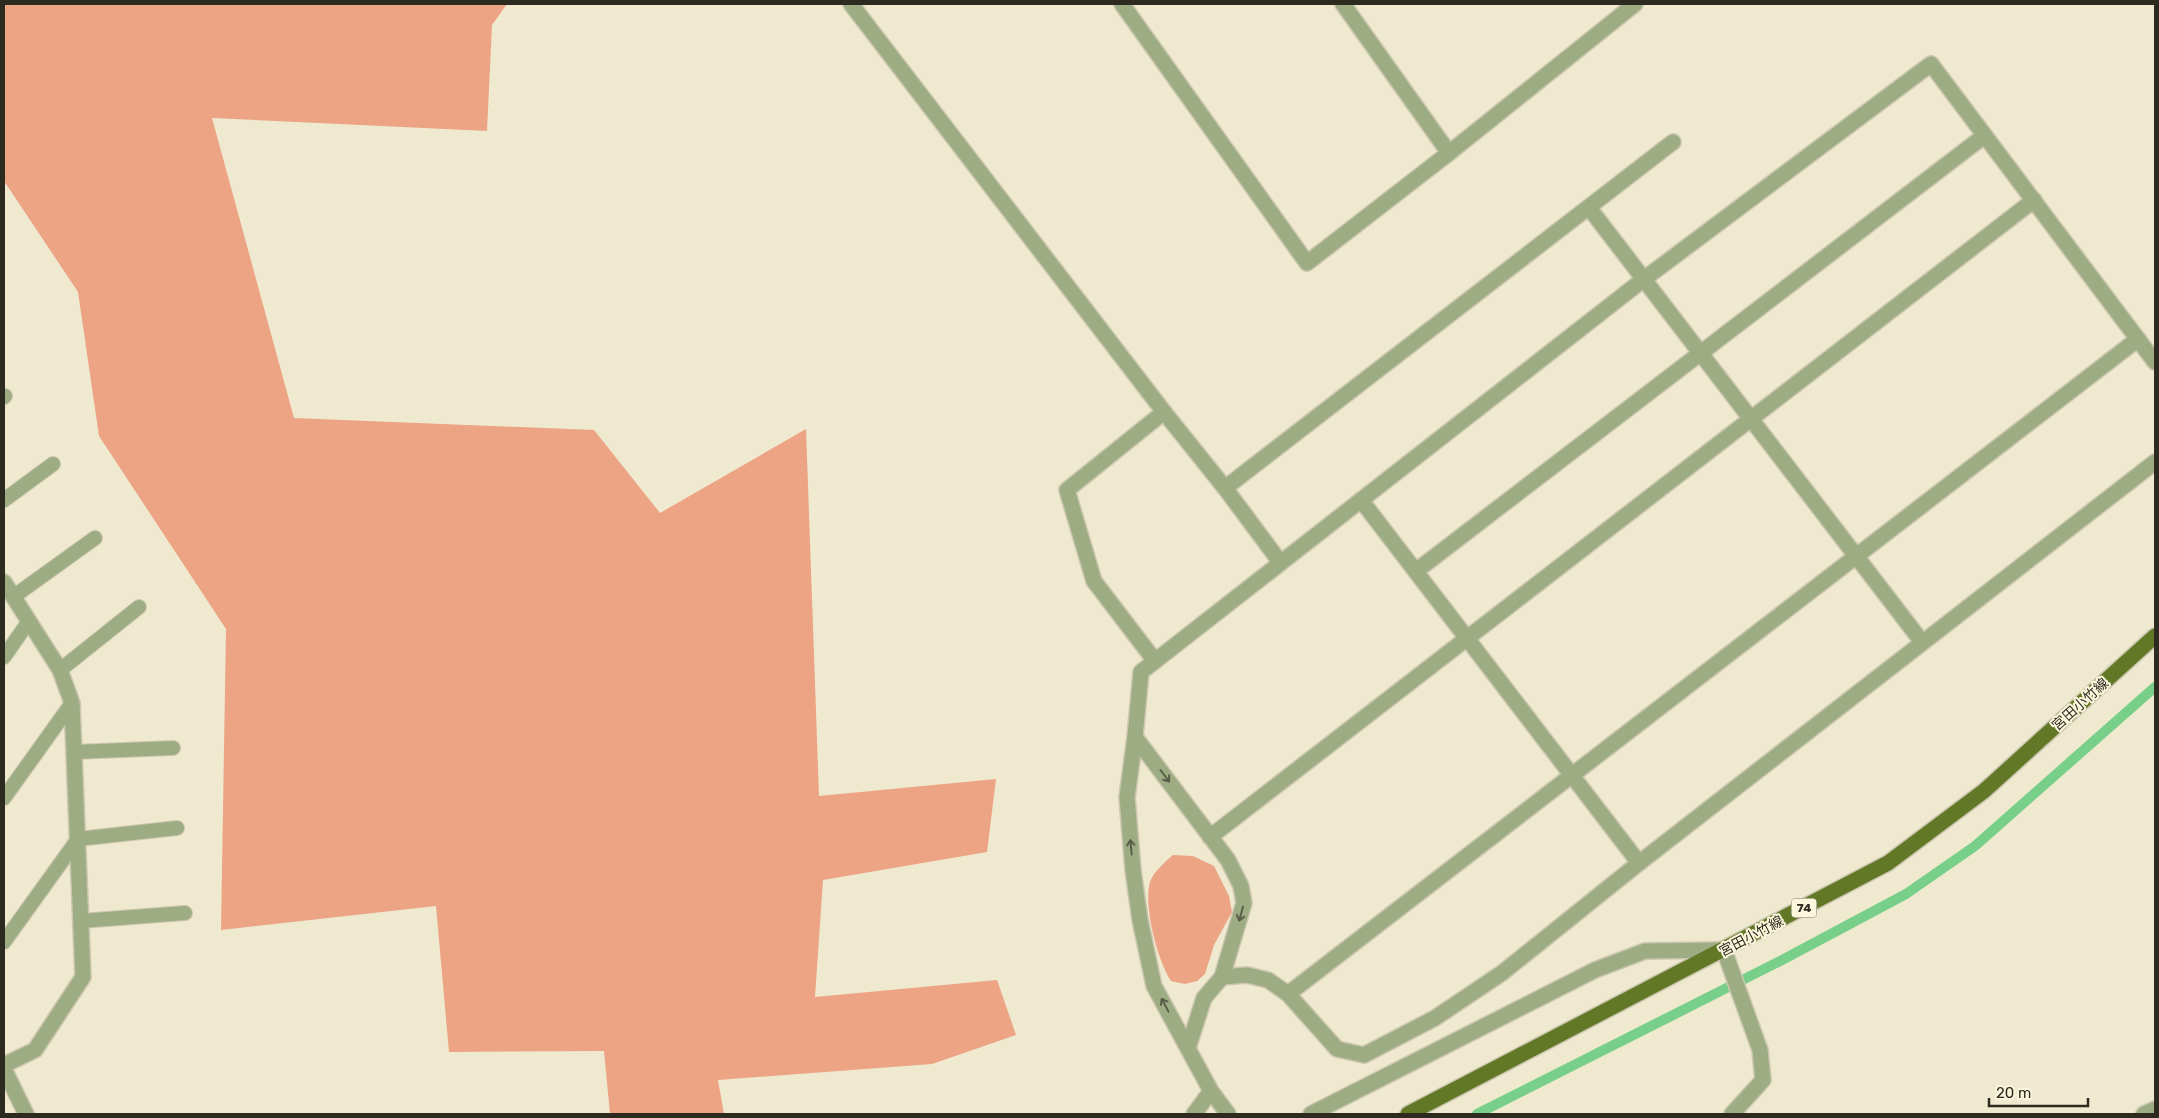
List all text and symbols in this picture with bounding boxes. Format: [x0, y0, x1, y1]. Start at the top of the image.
street label: 宮田小竹線 [2049, 675, 2112, 734]
one-way arrow [1160, 769, 1170, 783]
one-way arrow [1126, 840, 1136, 856]
road number: 74 [1792, 898, 1816, 918]
one-way arrow [1236, 905, 1246, 921]
street label: 宮田小竹線 [1716, 913, 1786, 960]
one-way arrow [1160, 998, 1169, 1013]
scale bar [1989, 1076, 2088, 1108]
text: 20 m [1996, 1084, 2031, 1102]

